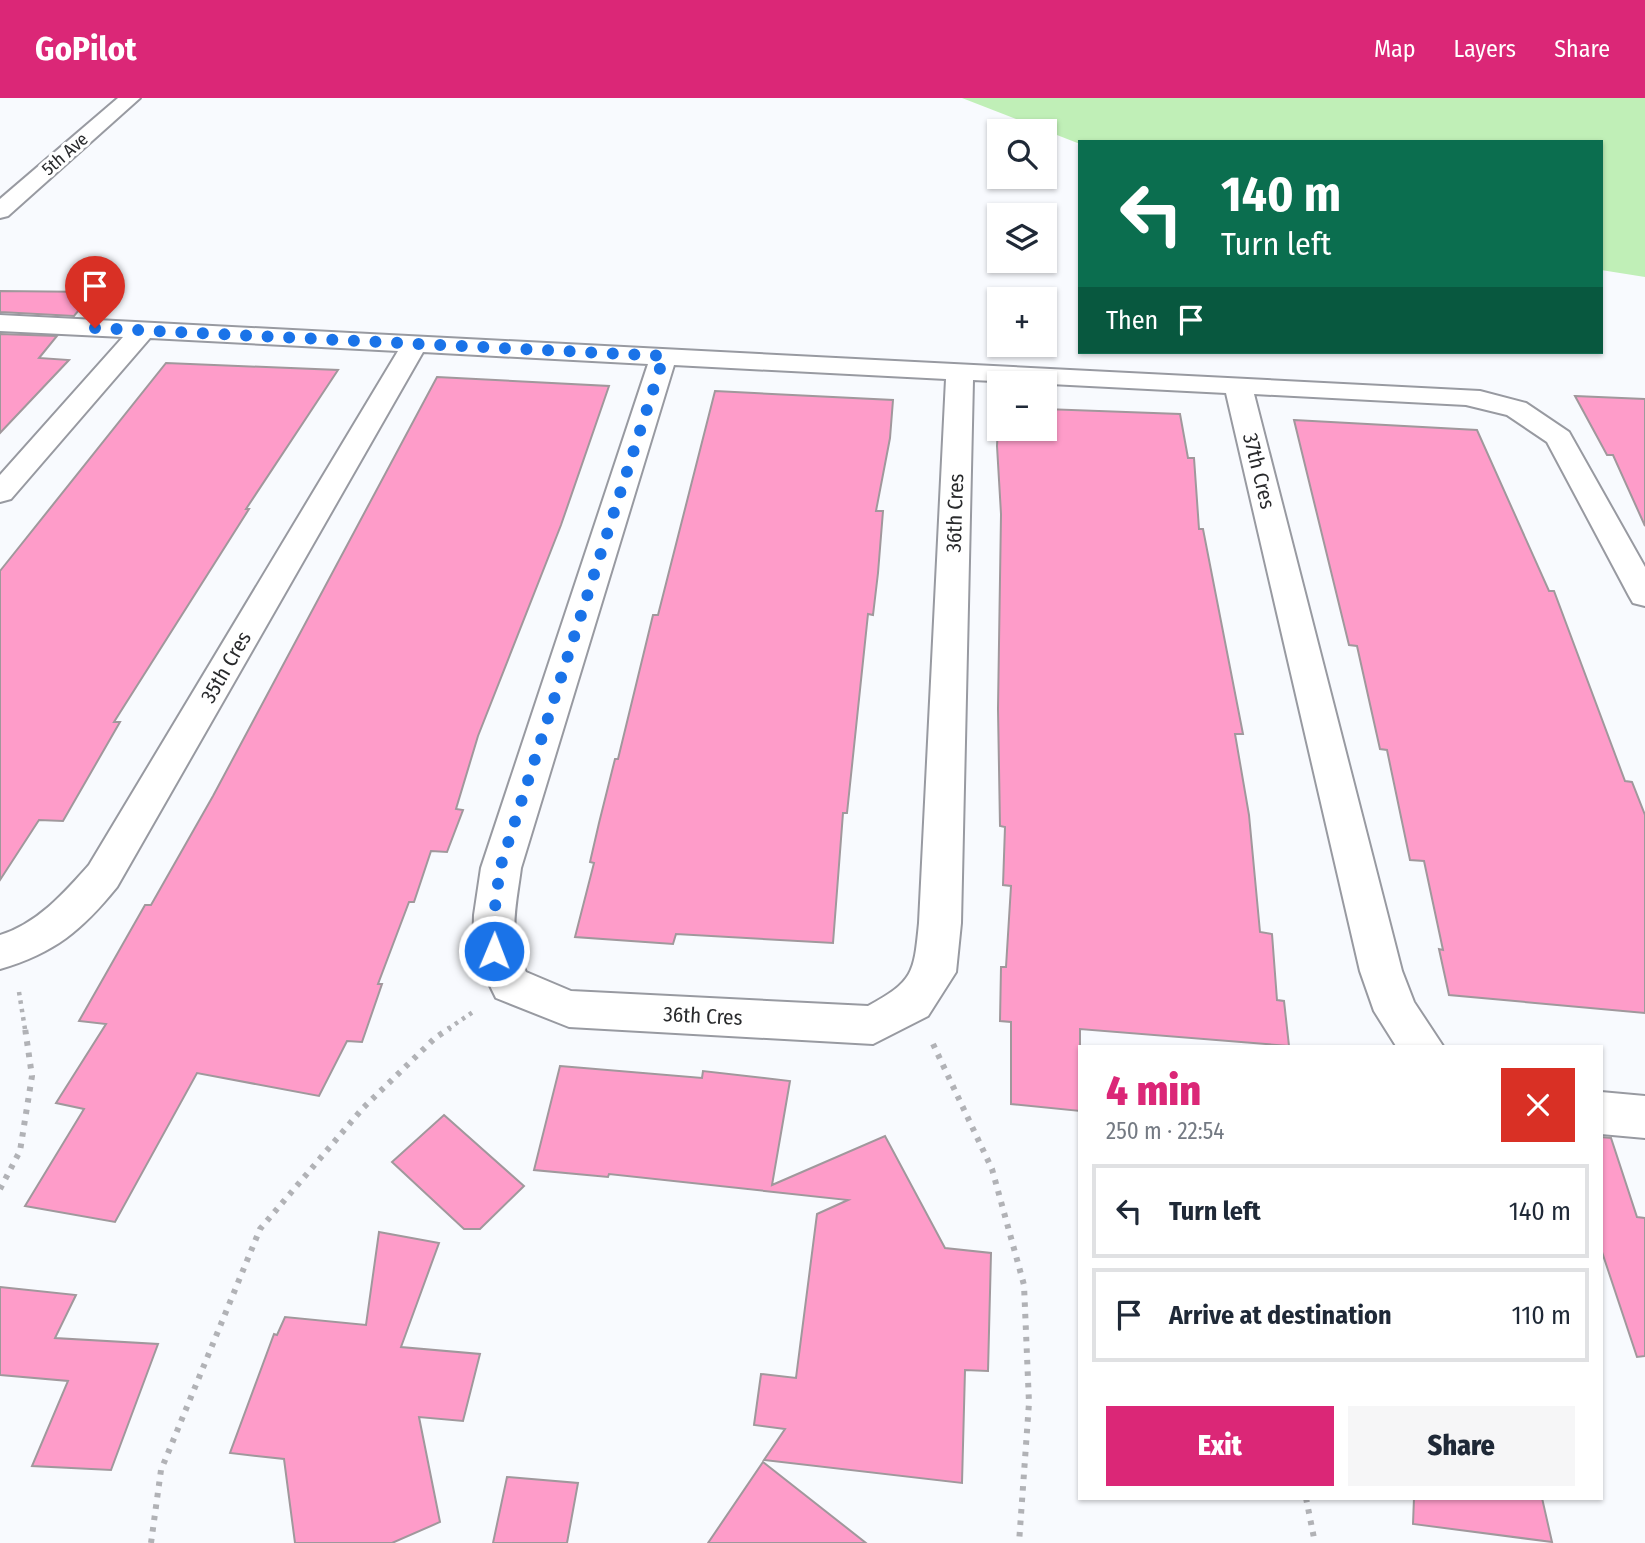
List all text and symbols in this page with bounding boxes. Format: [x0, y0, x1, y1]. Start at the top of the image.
text: GoPilot [35, 29, 137, 69]
text: Map [1374, 35, 1416, 63]
text: Layers [1454, 35, 1516, 63]
text: Share [1554, 35, 1610, 63]
map controls [987, 119, 1057, 441]
button: search [987, 119, 1057, 189]
street label: 5th Ave [37, 128, 93, 180]
text: 140 m [1221, 165, 1341, 224]
icon: left [1106, 168, 1197, 259]
button: layers [987, 203, 1057, 273]
text: Turn left [1221, 225, 1331, 263]
pin [65, 256, 125, 328]
icon: arrive [76, 267, 114, 305]
button: + [987, 287, 1057, 357]
icon: arrive [1172, 301, 1210, 339]
text: Then [1106, 305, 1158, 336]
button: − [987, 371, 1057, 441]
street label: 37th Cres [1237, 430, 1281, 512]
street label: 36th Cres [941, 473, 969, 553]
street label: 35th Cres [195, 627, 257, 707]
position arrow [457, 914, 531, 988]
street label: 36th Cres [663, 1001, 743, 1031]
text: 4 min [1106, 1066, 1201, 1116]
button: close [1501, 1068, 1575, 1142]
text: 250 m · 22:54 [1106, 1117, 1224, 1145]
icon: left [1110, 1192, 1148, 1230]
text: Turn left [1169, 1196, 1261, 1227]
text: 140 m [1509, 1196, 1571, 1227]
icon: arrive [1110, 1296, 1148, 1334]
text: Arrive at destination [1169, 1300, 1392, 1331]
text: 110 m [1511, 1300, 1571, 1331]
button: Exit [1106, 1406, 1334, 1486]
button: Share [1348, 1406, 1575, 1486]

